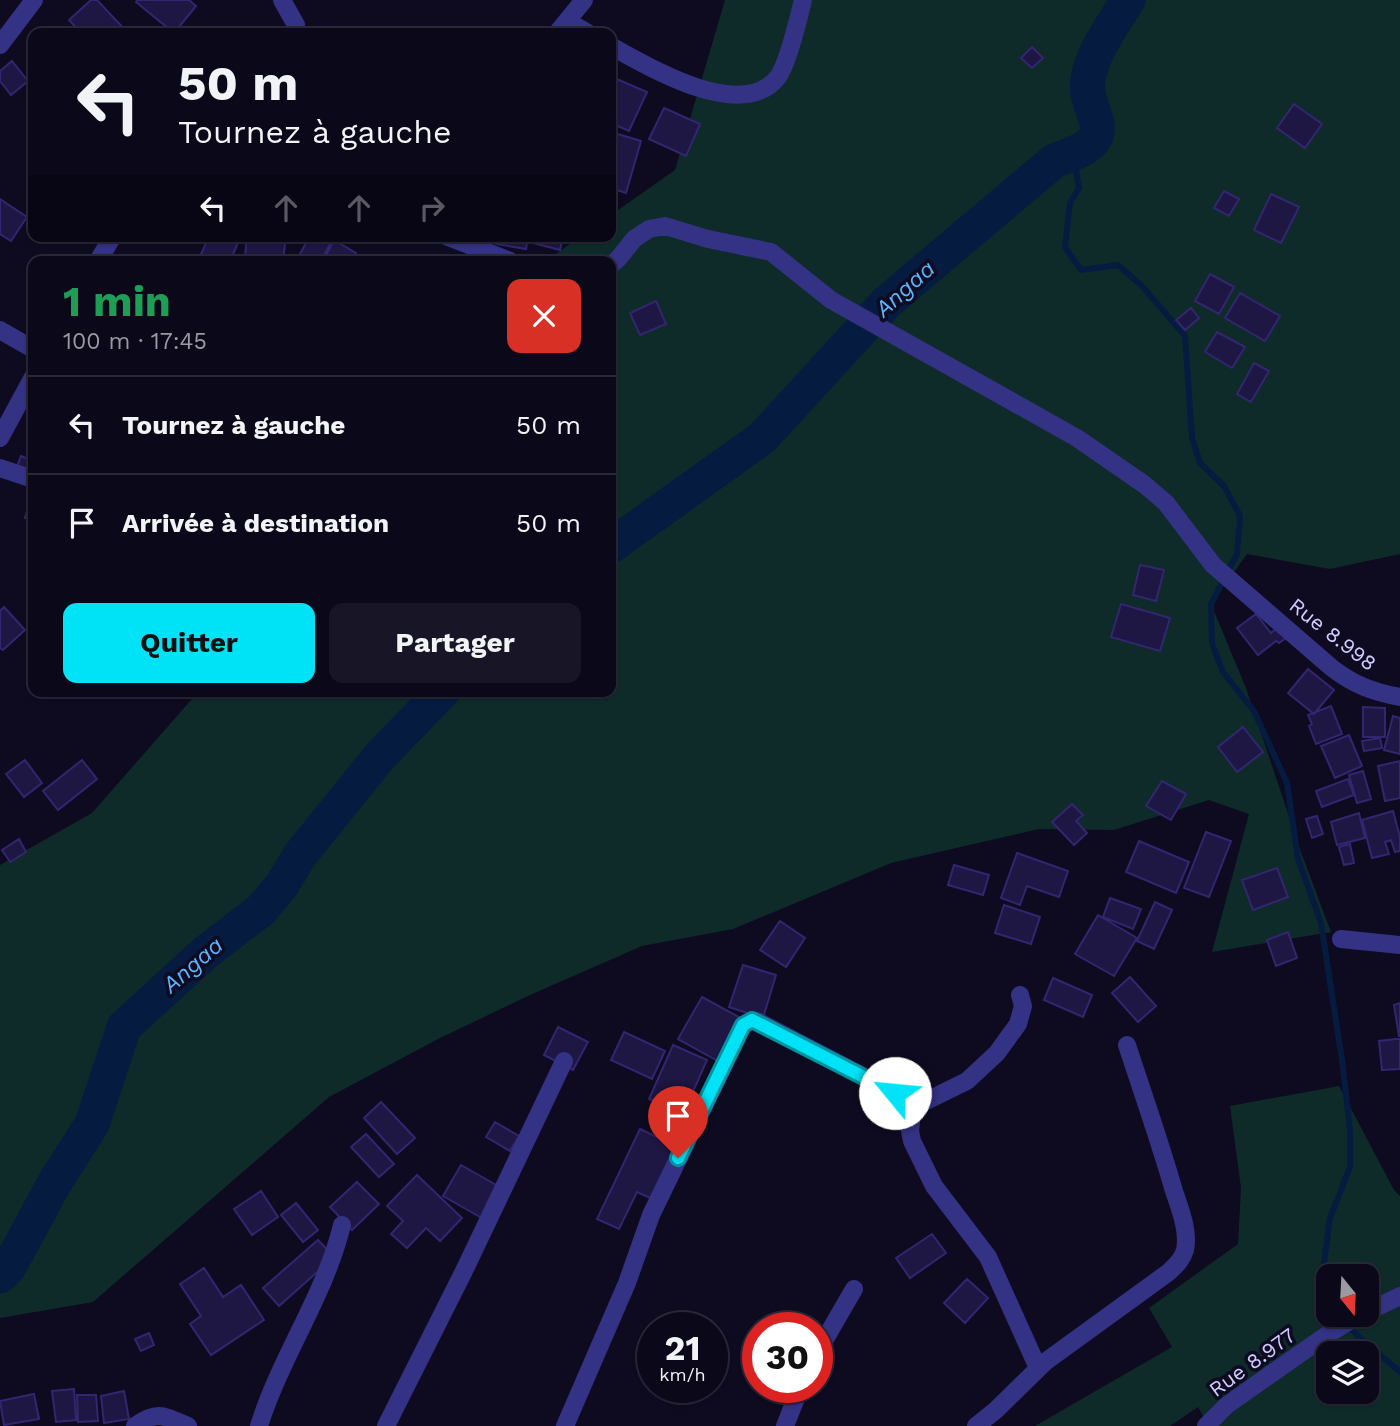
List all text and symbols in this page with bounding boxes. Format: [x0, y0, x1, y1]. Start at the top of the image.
text: 50 m [178, 54, 298, 112]
icon: left [63, 56, 154, 147]
text: Tournez à gauche [178, 113, 451, 151]
icon: left [194, 189, 232, 227]
icon: ahead [267, 189, 305, 227]
icon: ahead [340, 189, 378, 227]
icon: right [413, 189, 451, 227]
water label: Angaa [869, 255, 940, 323]
text: 1 min [63, 277, 171, 326]
button: close [507, 279, 581, 353]
text: 100 m · 17:45 [63, 328, 207, 355]
icon: left [63, 406, 101, 444]
text: Tournez à gauche [122, 410, 345, 440]
text: 50 m [516, 410, 581, 440]
icon: arrive [63, 504, 101, 542]
text: Arrivée à destination [122, 508, 389, 538]
text: 50 m [516, 508, 581, 538]
street label: Rue 8.998 [1285, 592, 1381, 676]
button: Quitter [63, 603, 315, 683]
button: Partager [329, 603, 581, 683]
water label: Angaa [157, 932, 229, 999]
position arrow [858, 1056, 932, 1130]
pin [648, 1086, 708, 1158]
icon: arrive [659, 1097, 697, 1135]
north arrow [1316, 1264, 1379, 1326]
map controls [1316, 1264, 1379, 1404]
speed limit sign: 30 [742, 1312, 833, 1403]
street label: Rue 8.977 [1204, 1322, 1300, 1402]
text: 21 [665, 1327, 700, 1369]
button: layers [1316, 1341, 1379, 1404]
text: km/h [659, 1364, 706, 1385]

